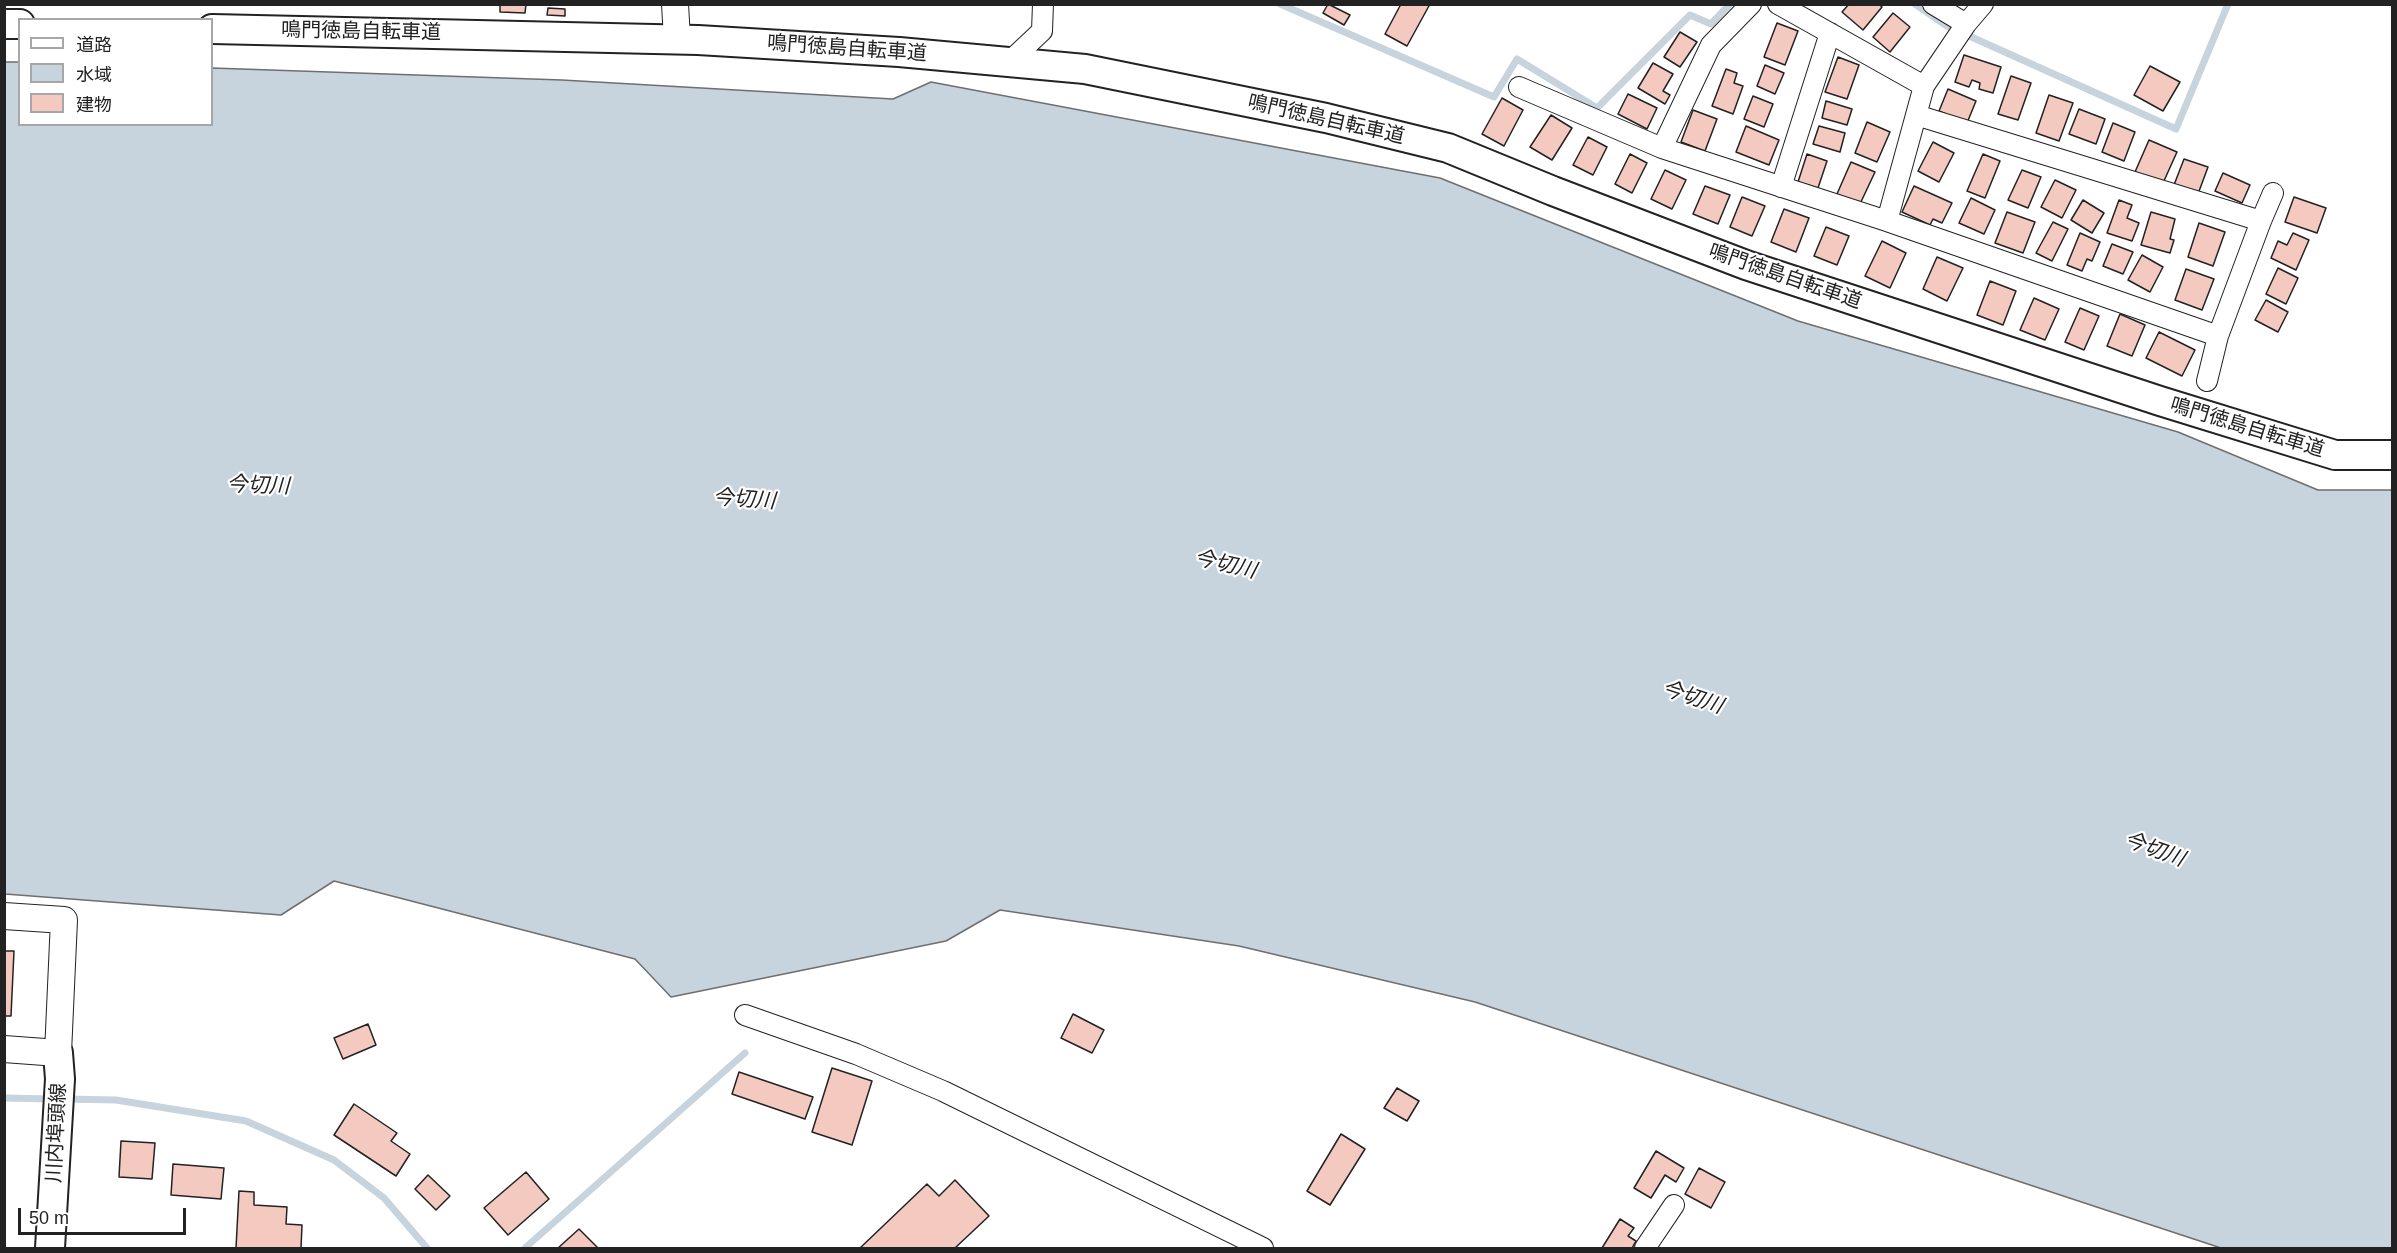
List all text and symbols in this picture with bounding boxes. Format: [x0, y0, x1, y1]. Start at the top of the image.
legend [18, 18, 213, 126]
street label: 鳴門徳島自転車道 [281, 19, 441, 45]
street label: 鳴門徳島自転車道 [766, 31, 928, 67]
text: 道路 [76, 35, 112, 55]
text: 水域 [76, 65, 112, 85]
street label: 鳴門徳島自転車道 [1245, 90, 1407, 150]
text: 建物 [76, 95, 112, 115]
street label: 鳴門徳島自転車道 [1705, 240, 1865, 314]
street label: 鳴門徳島自転車道 [2167, 393, 2327, 463]
water label: 今切川 [226, 472, 290, 500]
water label: 今切川 [712, 485, 776, 515]
water label: 今切川 [1191, 546, 1259, 584]
water label: 今切川 [1658, 676, 1726, 720]
water label: 今切川 [2120, 827, 2188, 873]
street label: 川内埠頭線 [42, 1082, 72, 1184]
scale bar [21, 1196, 189, 1234]
text: 50 m [29, 1208, 69, 1228]

